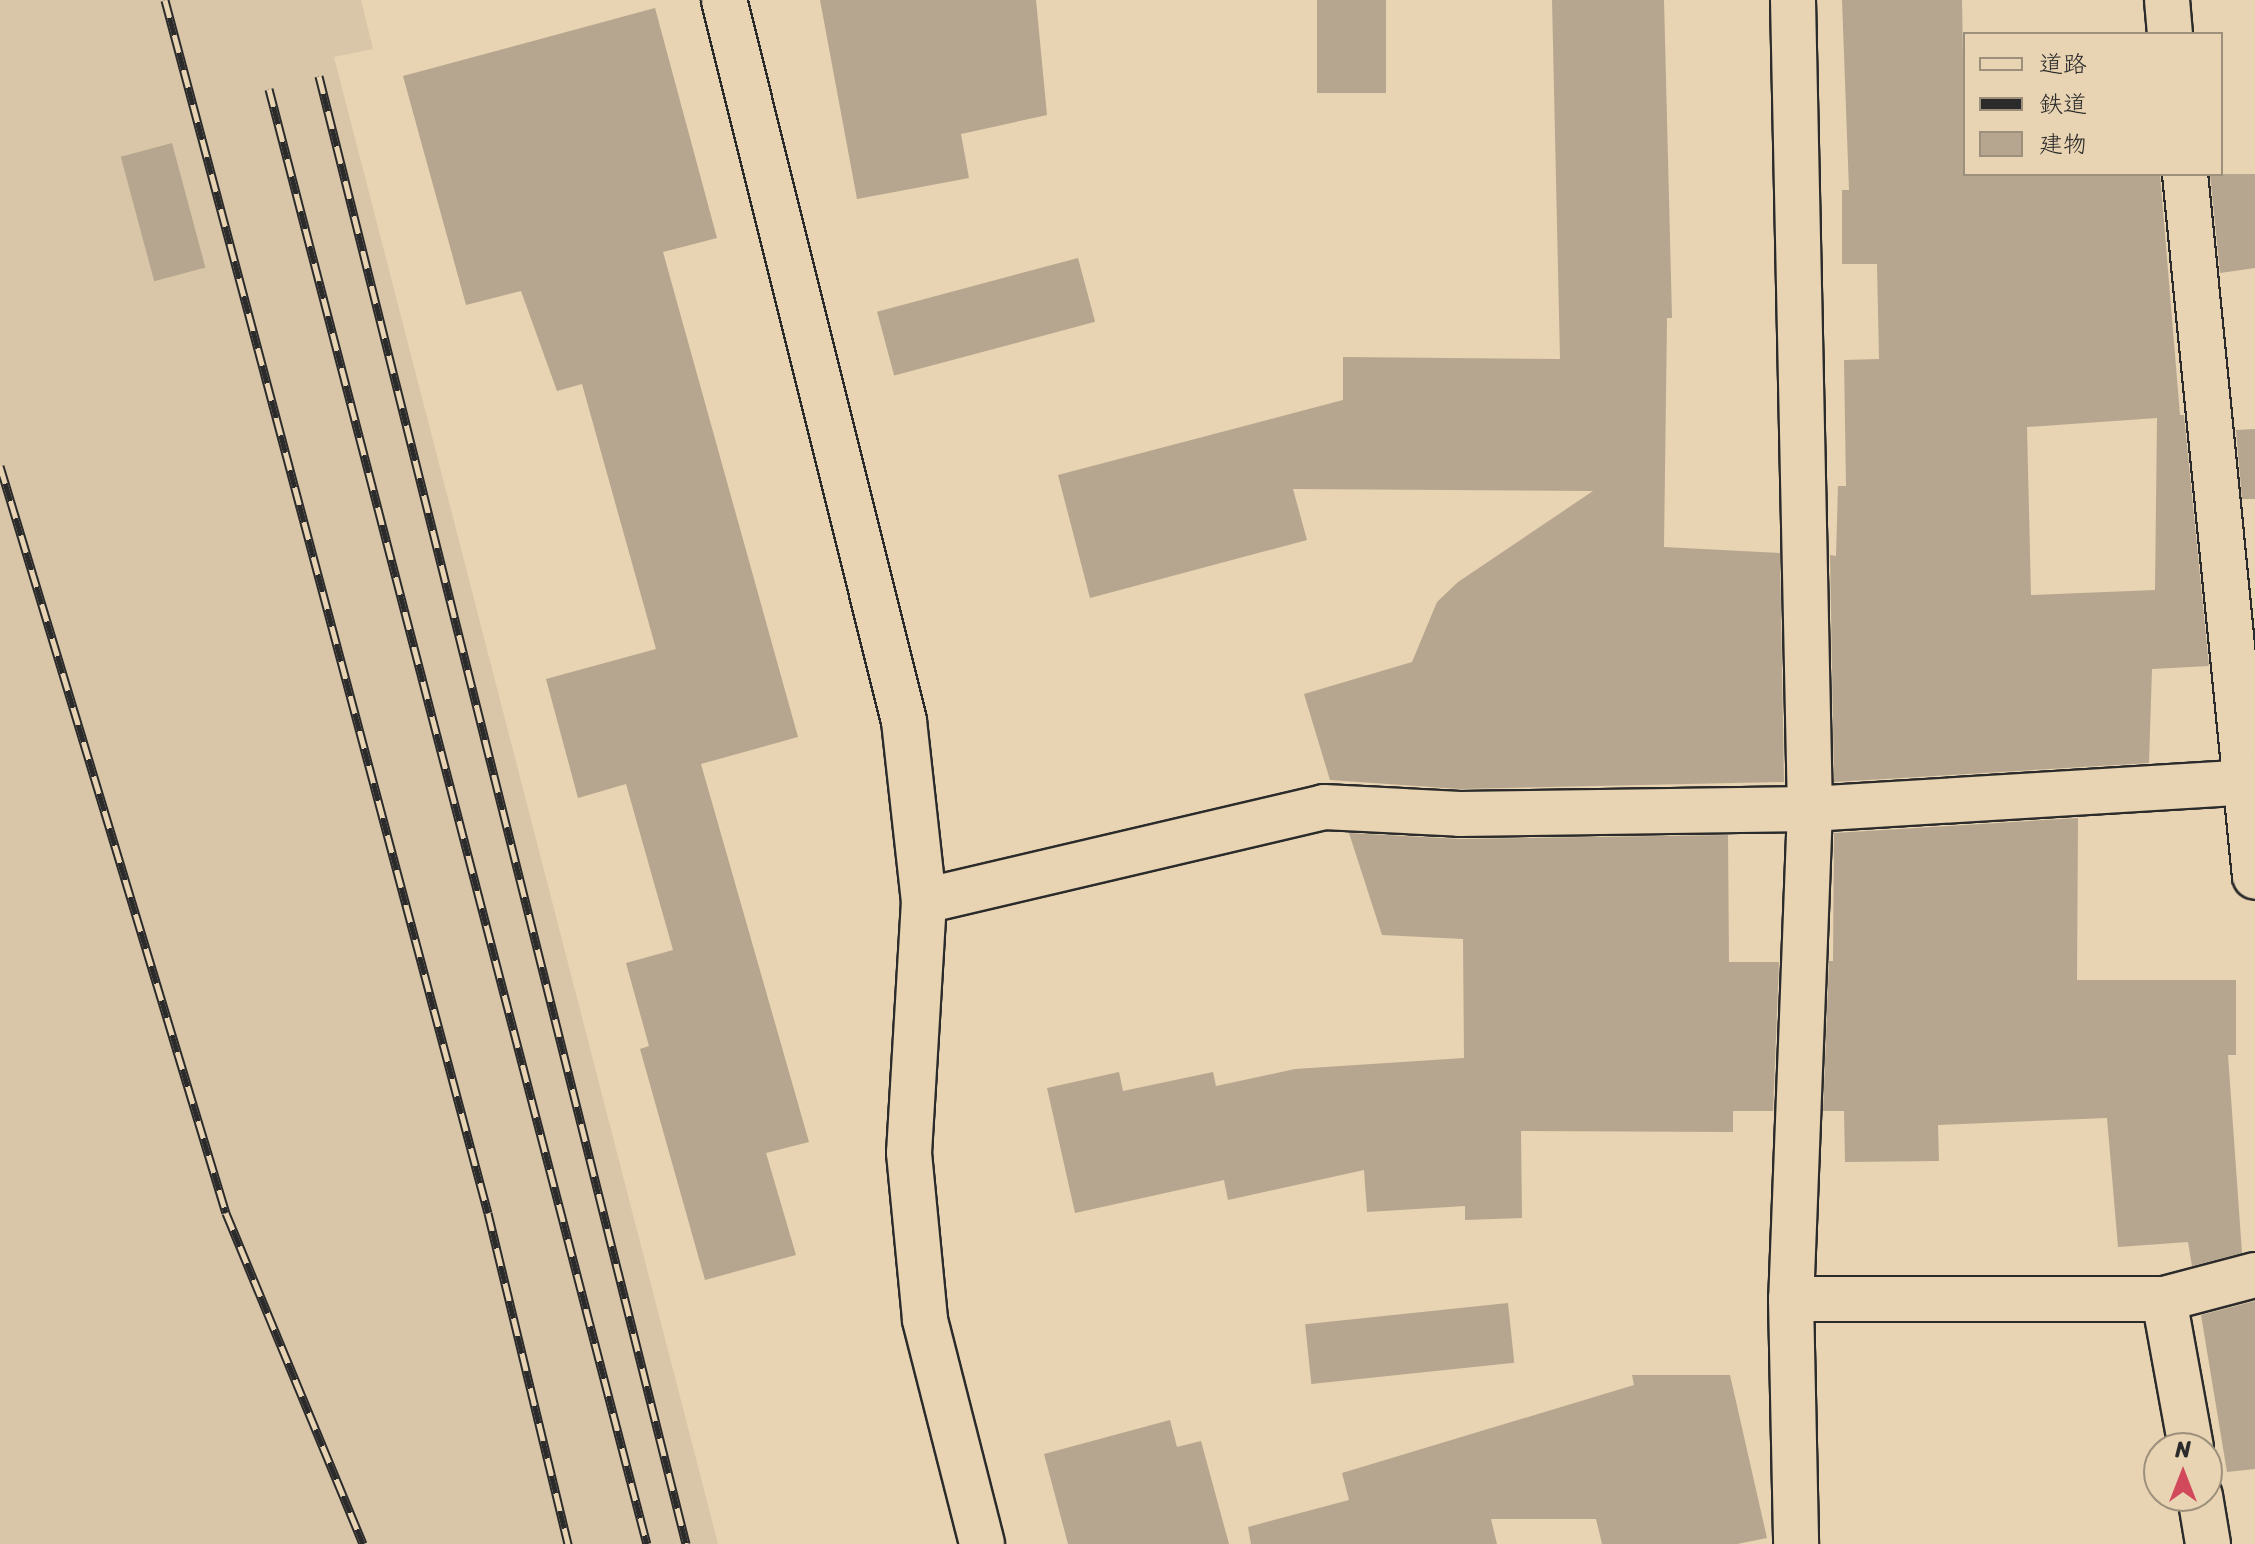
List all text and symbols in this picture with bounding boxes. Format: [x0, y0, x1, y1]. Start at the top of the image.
legend [1963, 32, 2223, 176]
text: 道路 [2039, 43, 2087, 85]
text: 鉄道 [2039, 83, 2087, 125]
text: 建物 [2039, 123, 2087, 165]
text: N [2175, 1430, 2191, 1469]
north arrow [2143, 1432, 2223, 1512]

